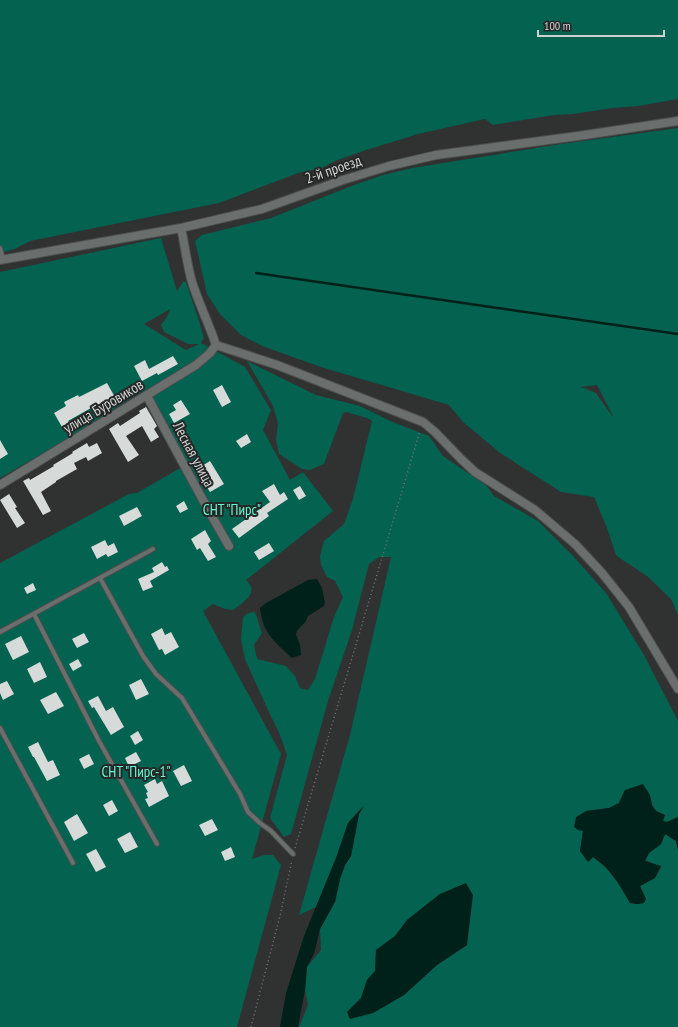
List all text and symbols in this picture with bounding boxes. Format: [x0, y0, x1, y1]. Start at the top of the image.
scale bar [538, 12, 664, 38]
text: 100 m [544, 18, 571, 33]
street label: 2-й проезд [302, 150, 364, 187]
street label: улица Буровиков [59, 375, 147, 437]
street label: Лесная улица [168, 417, 219, 490]
park label: СНТ "Пирс" [203, 500, 261, 519]
park label: СНТ "Пирс-1" [102, 762, 170, 781]

